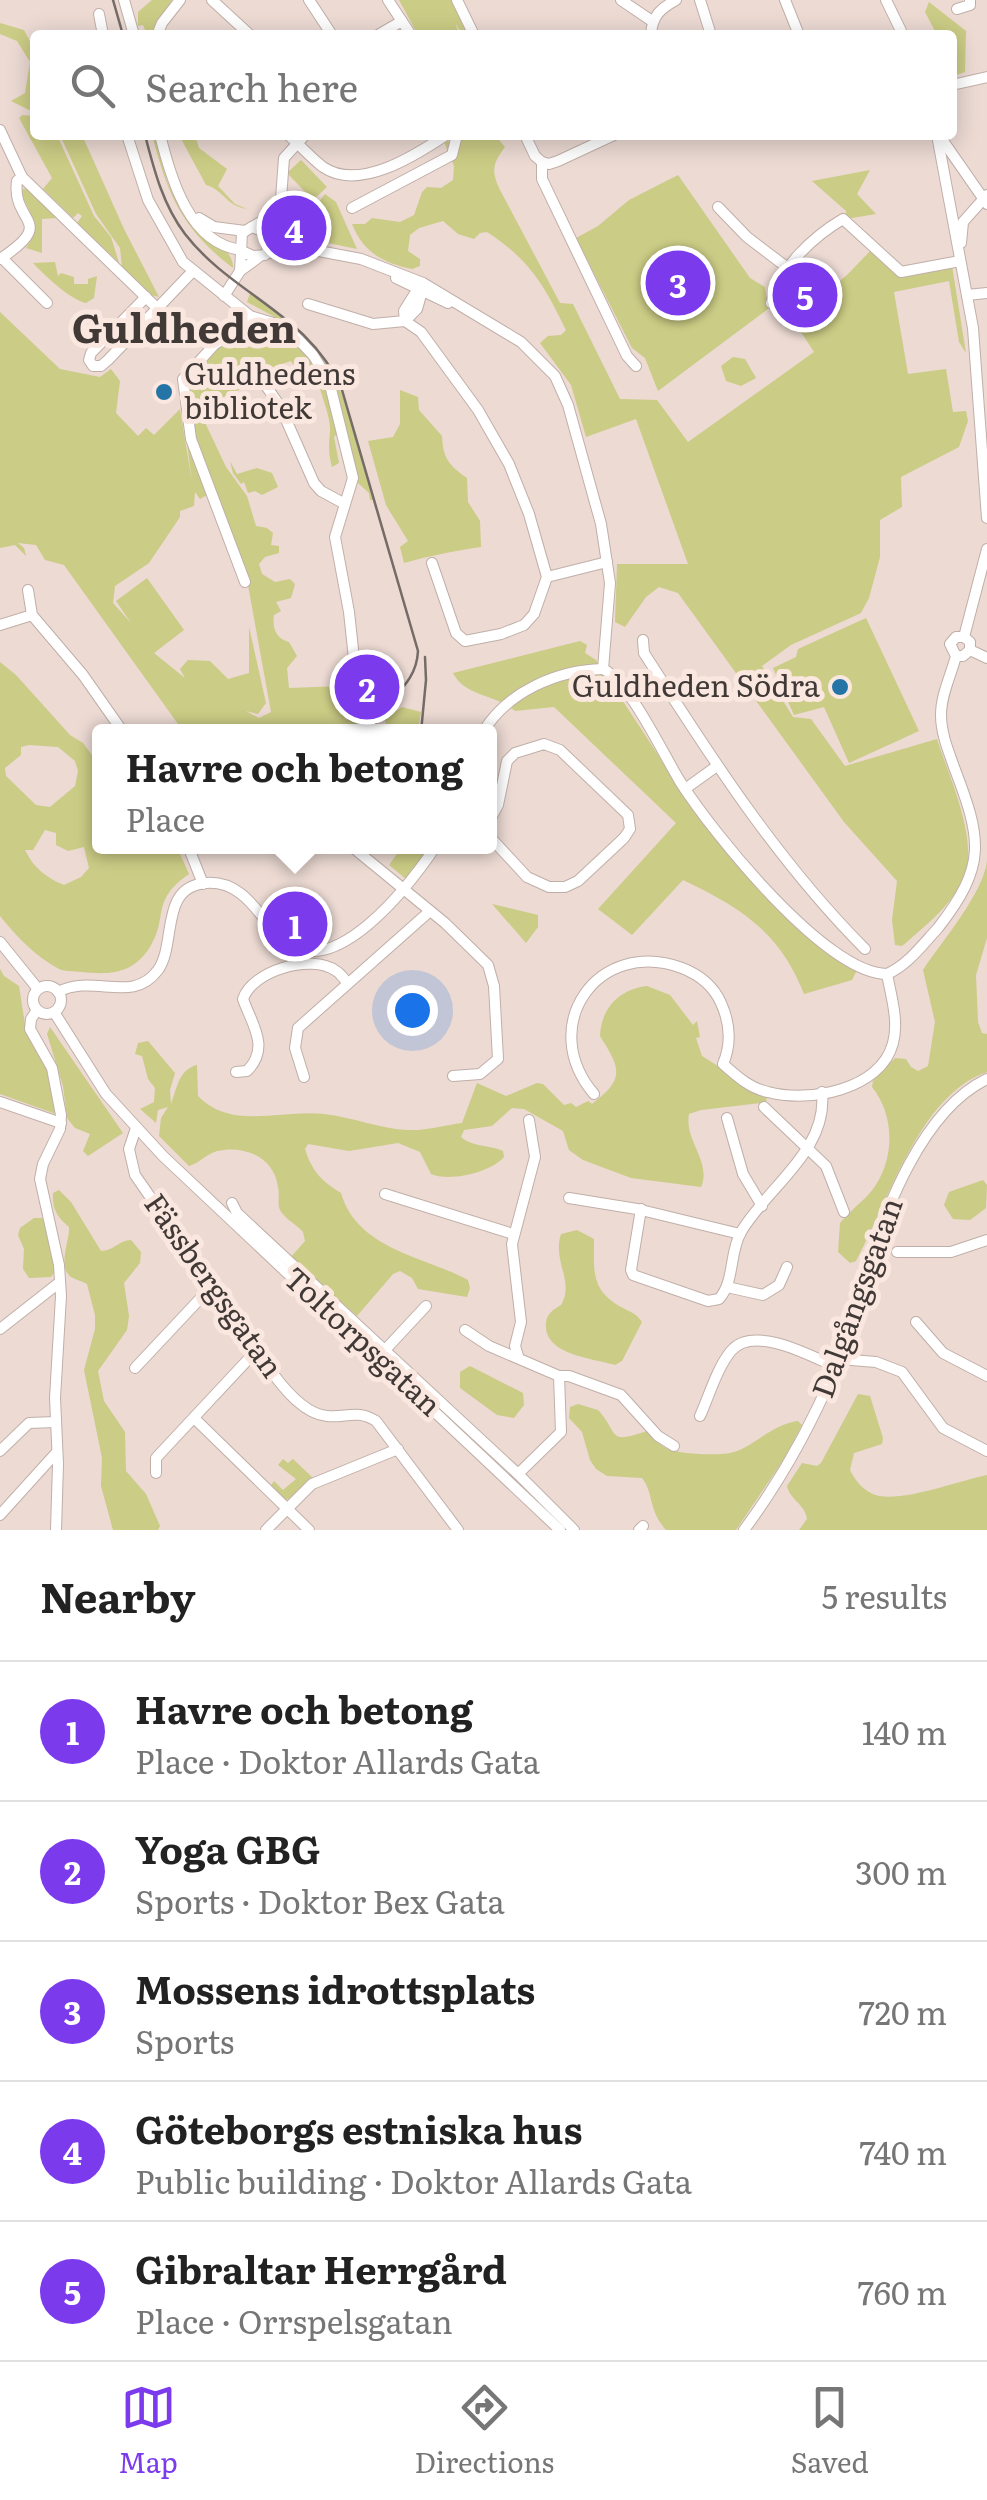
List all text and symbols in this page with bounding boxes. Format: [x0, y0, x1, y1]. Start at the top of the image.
search box [30, 30, 957, 140]
text: Search here [145, 57, 358, 114]
icon: search [65, 58, 120, 113]
pin: 4 [262, 190, 326, 266]
pin: 3 [646, 246, 710, 320]
pin: 5 [772, 258, 838, 332]
district label: Guldheden [72, 296, 296, 355]
place label: Guldhedens bibliotek [184, 350, 355, 428]
marker: Guldhedens bibliotek [153, 381, 175, 403]
pin: 2 [334, 650, 400, 724]
place label: Guldheden Södra [572, 662, 821, 706]
marker: Guldheden Södra [829, 676, 851, 698]
popup [92, 724, 497, 854]
text: Havre och betong [126, 737, 463, 794]
text: Place [126, 794, 205, 842]
pin: 1 [262, 886, 328, 962]
your location [387, 985, 438, 1036]
street label: Fässbergsgatan [135, 1183, 296, 1385]
street label: Dalgångsgatan [799, 1191, 912, 1403]
street label: Toltorpsgatan [275, 1255, 453, 1425]
text: Nearby [40, 1564, 196, 1626]
text: 5 results [822, 1571, 947, 1619]
text: Havre och betong [135, 1679, 473, 1736]
text: 1 [66, 1707, 79, 1755]
text: 140 m [862, 1707, 947, 1755]
text: Place · Doktor Allards Gata [135, 1736, 540, 1784]
text: Yoga GBG [135, 1819, 320, 1876]
text: 2 [64, 1847, 81, 1895]
text: 300 m [855, 1847, 947, 1895]
text: Sports · Doktor Bex Gata [135, 1876, 505, 1924]
text: Mossens idrottsplats [135, 1959, 535, 2016]
text: 3 [64, 1987, 81, 2035]
text: 720 m [859, 1987, 947, 2035]
text: Sports [135, 2016, 234, 2064]
text: Göteborgs estniska hus [135, 2099, 582, 2156]
text: 4 [63, 2127, 82, 2175]
text: 740 m [859, 2127, 947, 2175]
text: Public building · Doktor Allards Gata [135, 2156, 692, 2204]
text: Gibraltar Herrgård [135, 2239, 507, 2296]
text: 5 [64, 2267, 81, 2315]
text: 760 m [858, 2267, 947, 2315]
text: Place · Orrspelsgatan [135, 2296, 453, 2344]
tab: Map [118, 2380, 178, 2482]
tab: Directions [414, 2380, 554, 2482]
tab: Saved [791, 2380, 869, 2482]

